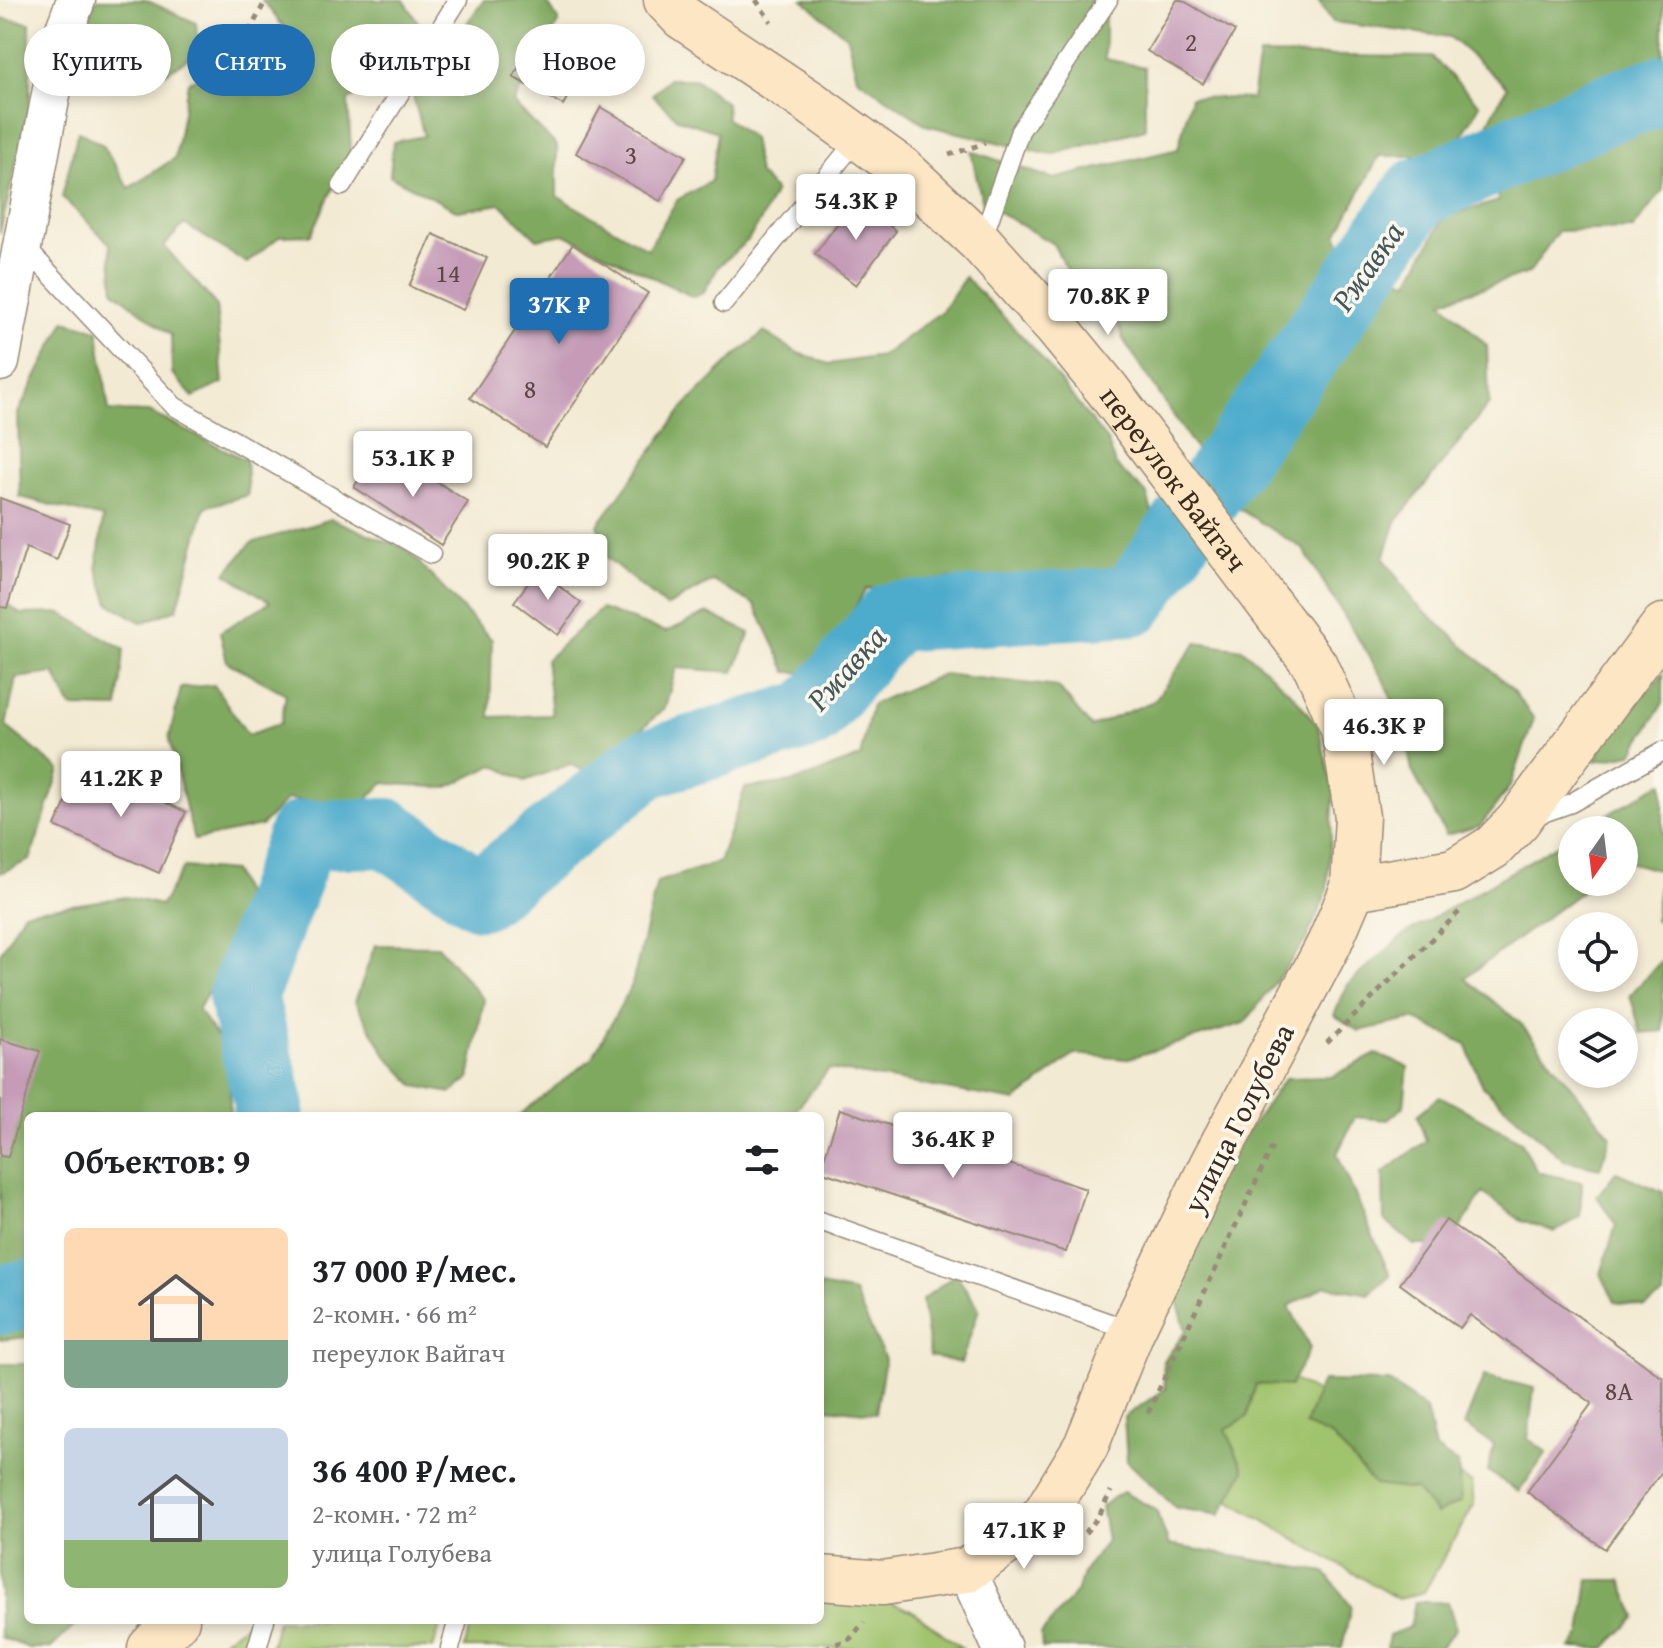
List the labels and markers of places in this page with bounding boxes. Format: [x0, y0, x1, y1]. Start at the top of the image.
pin: 54.3K ₽ [782, 174, 930, 242]
pin: 70.8K ₽ [1034, 269, 1182, 337]
pin: 37K ₽ [503, 278, 615, 346]
pin: 53.1K ₽ [339, 431, 487, 499]
pin: 90.2K ₽ [474, 534, 622, 602]
pin: 46.3K ₽ [1310, 699, 1458, 767]
pin: 41.2K ₽ [47, 751, 195, 819]
pin: 36.4K ₽ [879, 1112, 1027, 1180]
pin: 47.1K ₽ [950, 1503, 1098, 1571]

